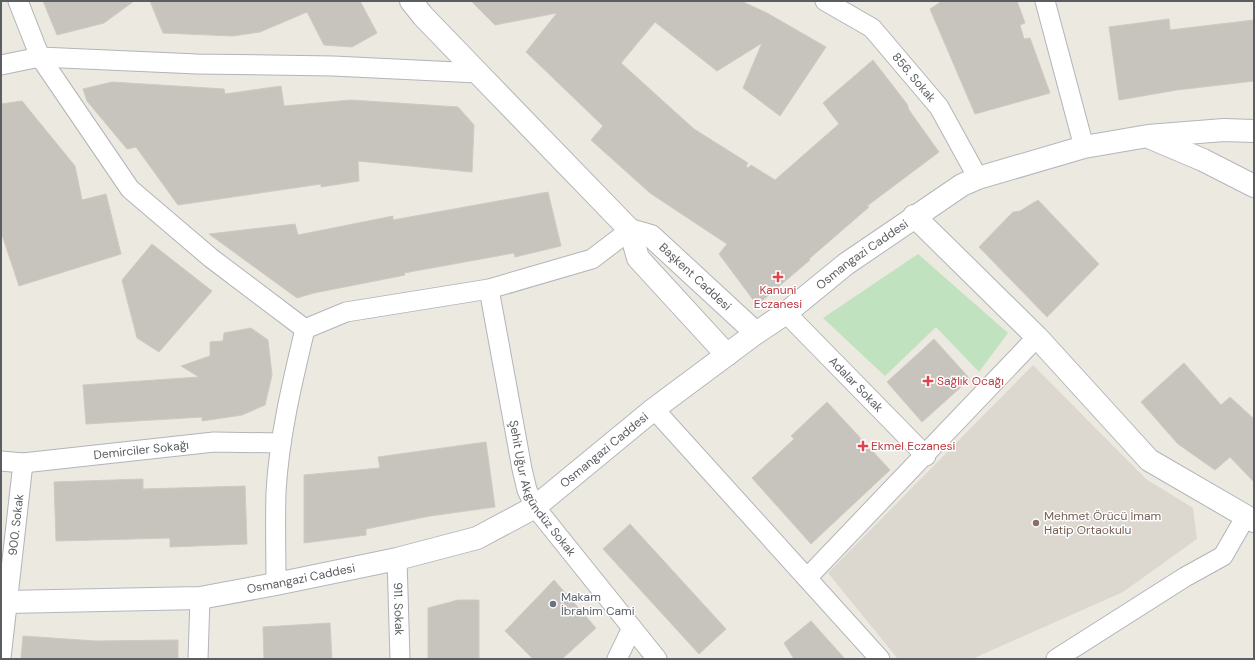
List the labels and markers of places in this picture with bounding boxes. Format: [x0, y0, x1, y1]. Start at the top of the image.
marker: Kanuni Eczanesi [773, 272, 783, 282]
place label: Kanuni Eczanesi [754, 282, 802, 312]
place label: Sağlık Ocağı [937, 373, 1004, 389]
marker: Sağlık Ocağı [922, 375, 934, 387]
place label: Ekmel Eczanesi [871, 438, 956, 454]
marker: Ekmel Eczanesi [858, 441, 868, 451]
place label: Mehmet Örücü İmam Hatip Ortaokulu [1044, 508, 1161, 538]
marker: Mehmet Örücü İmam Hatip Ortaokulu [1031, 518, 1041, 528]
place label: Makam İbrahim Cami [561, 589, 635, 619]
marker: Makam İbrahim Cami [548, 599, 558, 609]

